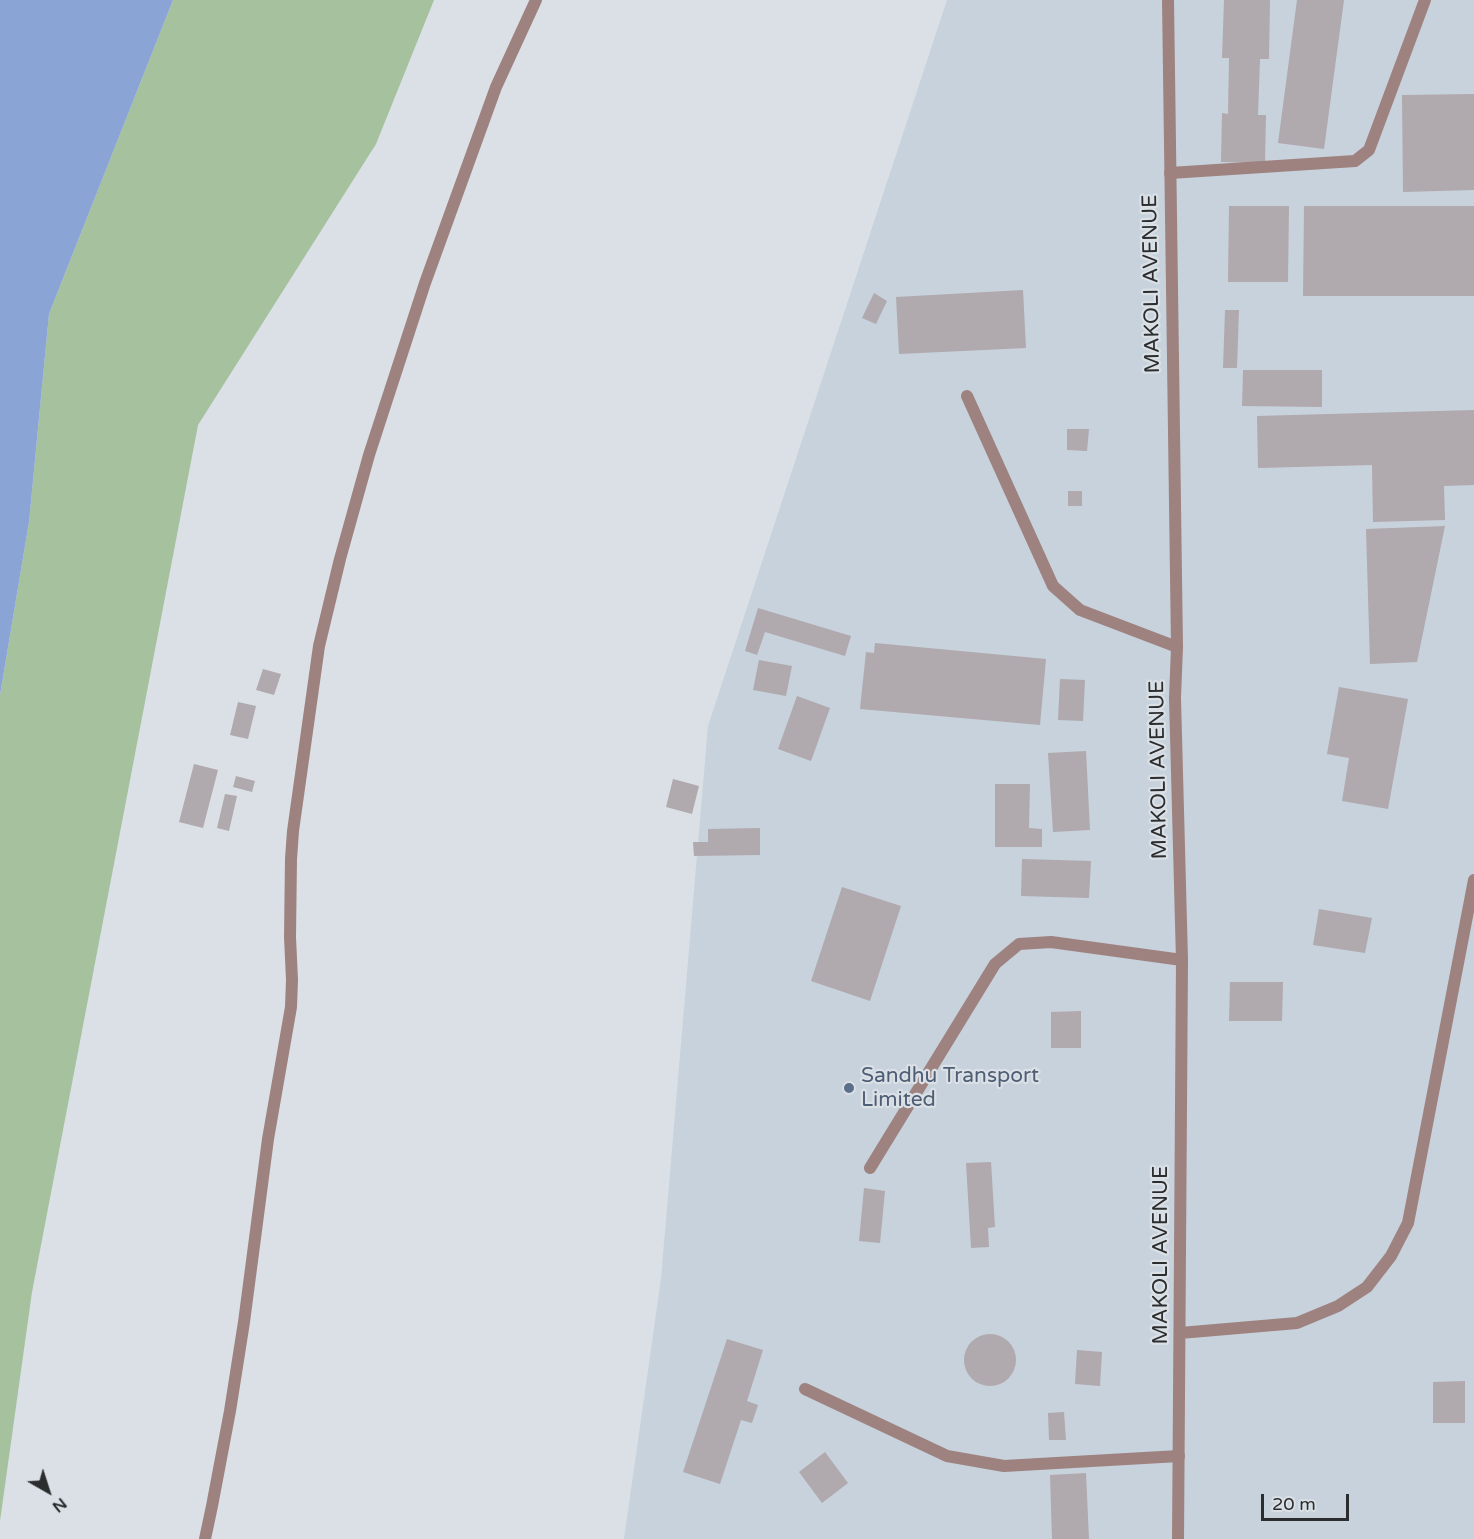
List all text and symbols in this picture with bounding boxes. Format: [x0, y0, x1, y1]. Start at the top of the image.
street label: MAKOLI AVENUE [1138, 194, 1166, 374]
street label: MAKOLI AVENUE [1145, 680, 1173, 860]
place label: Sandhu Transport Limited [861, 1063, 1039, 1113]
marker: Sandhu Transport Limited [842, 1081, 856, 1095]
street label: MAKOLI AVENUE [1148, 1166, 1174, 1344]
north arrow [18, 1461, 78, 1521]
scale bar [1264, 1482, 1352, 1520]
text: N [48, 1493, 71, 1517]
text: 20 m [1272, 1493, 1316, 1515]

